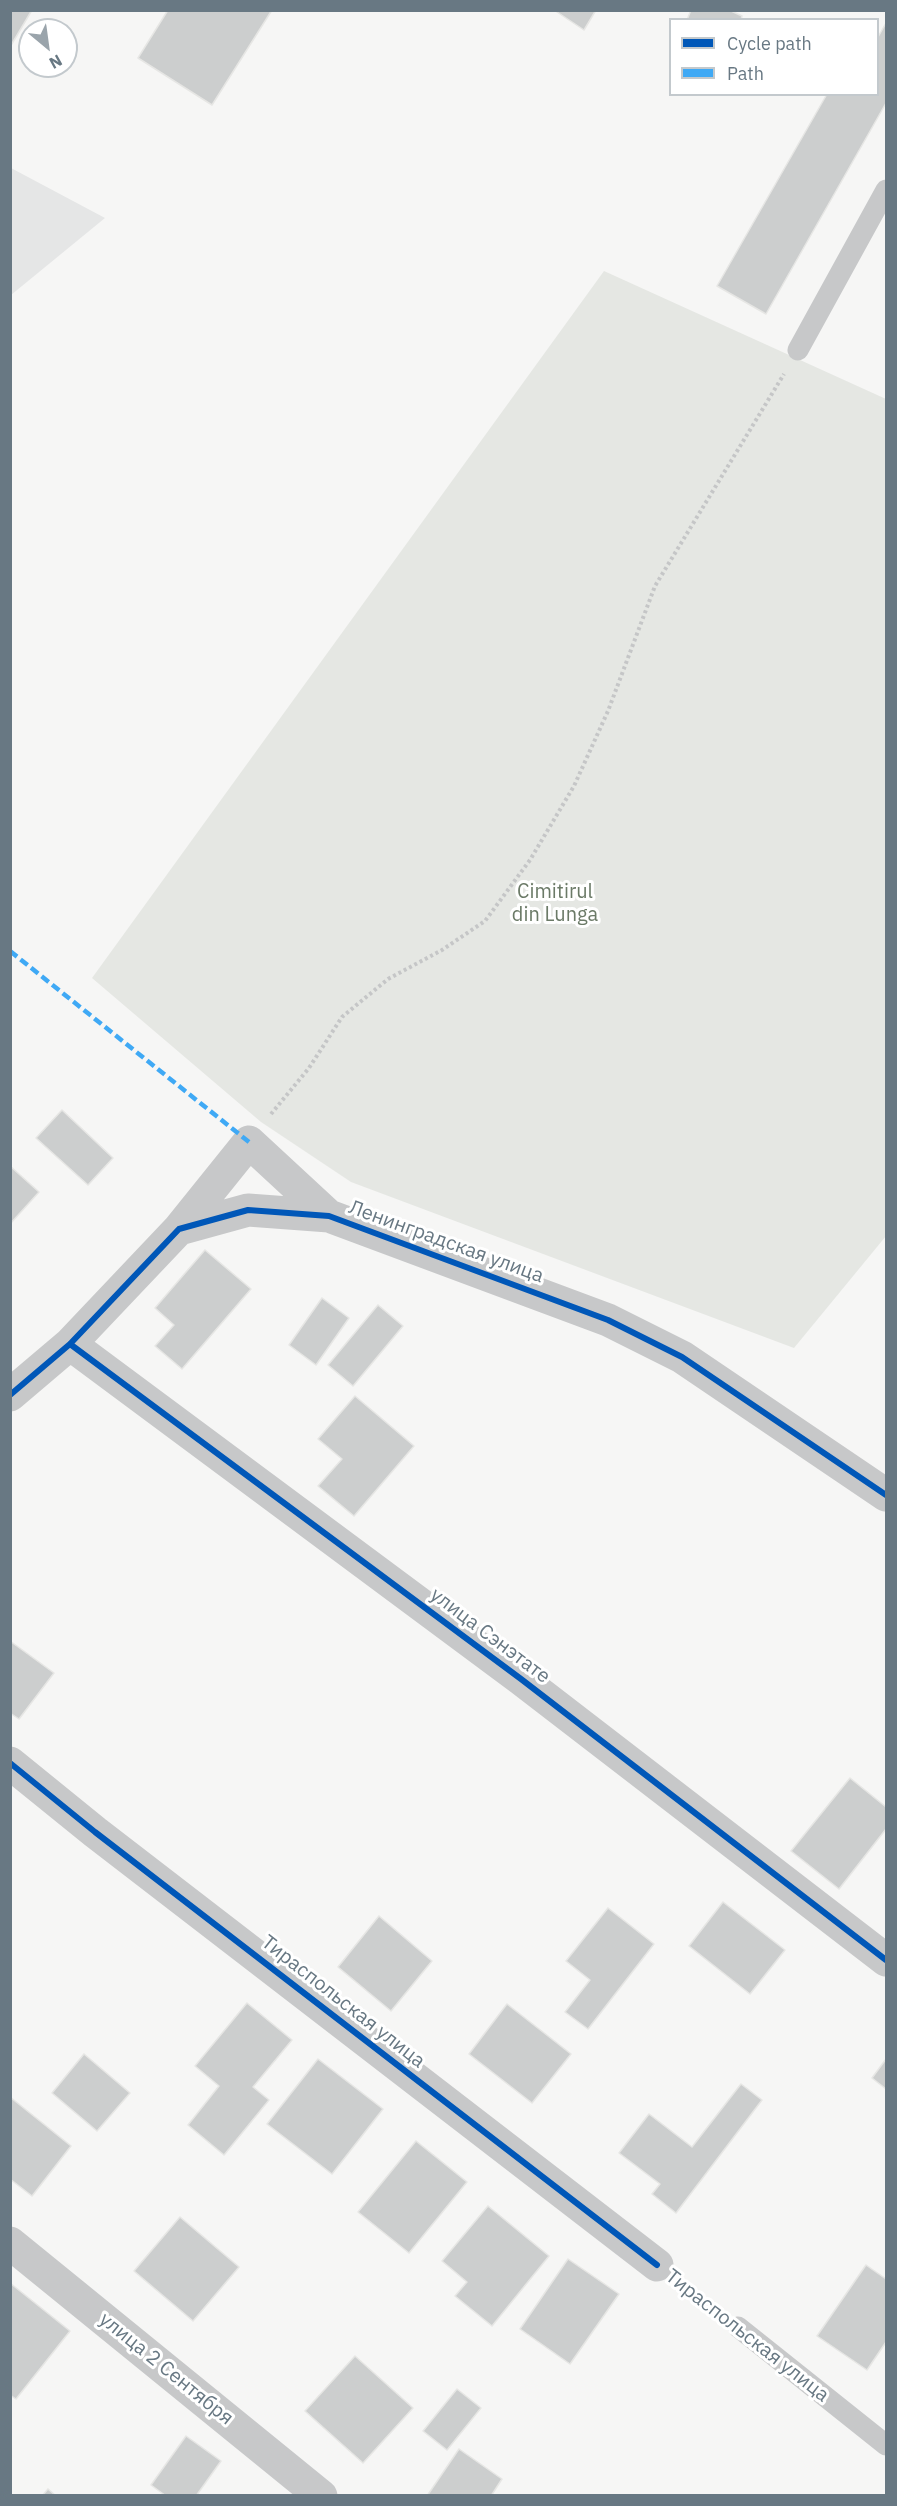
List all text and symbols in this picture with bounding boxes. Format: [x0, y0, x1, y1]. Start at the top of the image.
north arrow [18, 18, 78, 78]
legend [669, 18, 879, 96]
text: Cycle path [727, 32, 812, 55]
text: N [46, 50, 66, 74]
text: Path [727, 62, 764, 85]
park label: Cimitirul din Lunga [512, 880, 598, 927]
street label: Ленинградская улица [345, 1196, 547, 1288]
street label: улица Сэнэтате [425, 1583, 555, 1689]
street label: Тираспольская улица [256, 1931, 430, 2073]
street label: Тираспольская улица [660, 2265, 834, 2407]
street label: улица 2 Сентября [94, 2308, 238, 2430]

